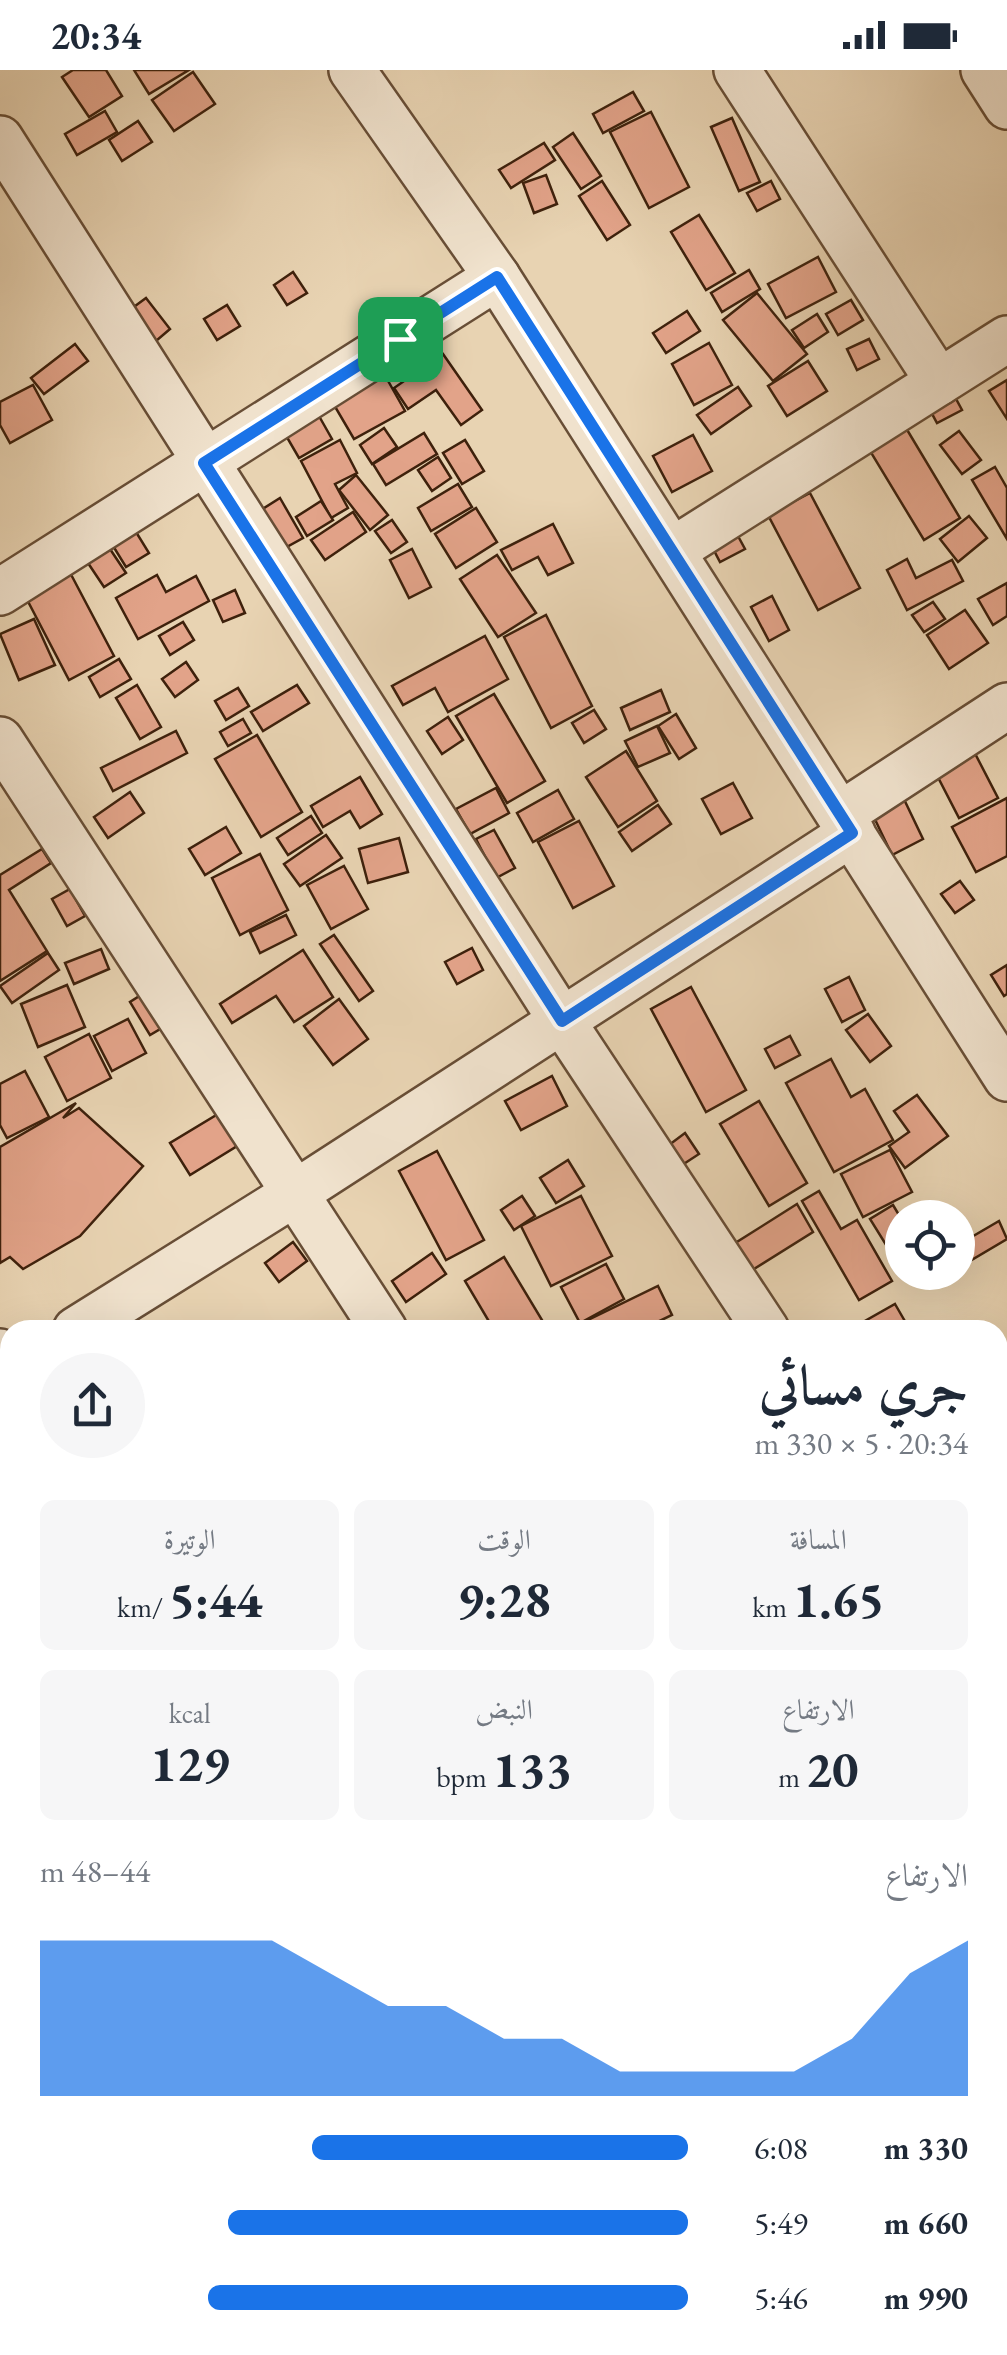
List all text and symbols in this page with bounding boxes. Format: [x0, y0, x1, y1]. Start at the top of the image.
text: 20:34 [50, 11, 141, 60]
pin [358, 297, 443, 382]
icon: arrive [373, 312, 428, 367]
map controls [885, 1200, 975, 1290]
button: locate [885, 1200, 975, 1290]
text: جري مسائي [759, 1349, 968, 1420]
button: share [40, 1353, 145, 1458]
text: 20:34 · 5 × 330 m [755, 1422, 968, 1464]
text: الوتيرة [164, 1521, 216, 1557]
text: الوقت [477, 1521, 531, 1557]
text: المسافة [790, 1521, 847, 1557]
text: 5:44 [169, 1567, 262, 1632]
text: 9:28 [457, 1567, 551, 1632]
text: 1.65 [793, 1567, 884, 1632]
text: /km [117, 1589, 169, 1625]
text: km [752, 1589, 793, 1625]
text: النبض [475, 1691, 533, 1727]
text: الارتفاع [782, 1691, 855, 1727]
text: kcal [169, 1695, 211, 1731]
text: 129 [150, 1731, 229, 1796]
text: 133 [493, 1737, 572, 1802]
text: 20 [806, 1737, 858, 1802]
text: bpm [436, 1759, 493, 1795]
text: m [778, 1759, 806, 1795]
text: 44–48 m [40, 1850, 150, 1892]
text: الارتفاع [885, 1854, 968, 1896]
text: 6:08 [754, 2127, 808, 2169]
text: 330 m [884, 2127, 968, 2169]
text: 5:49 [754, 2202, 808, 2244]
text: 660 m [884, 2202, 968, 2244]
text: 5:46 [754, 2277, 808, 2319]
text: 990 m [884, 2277, 968, 2319]

